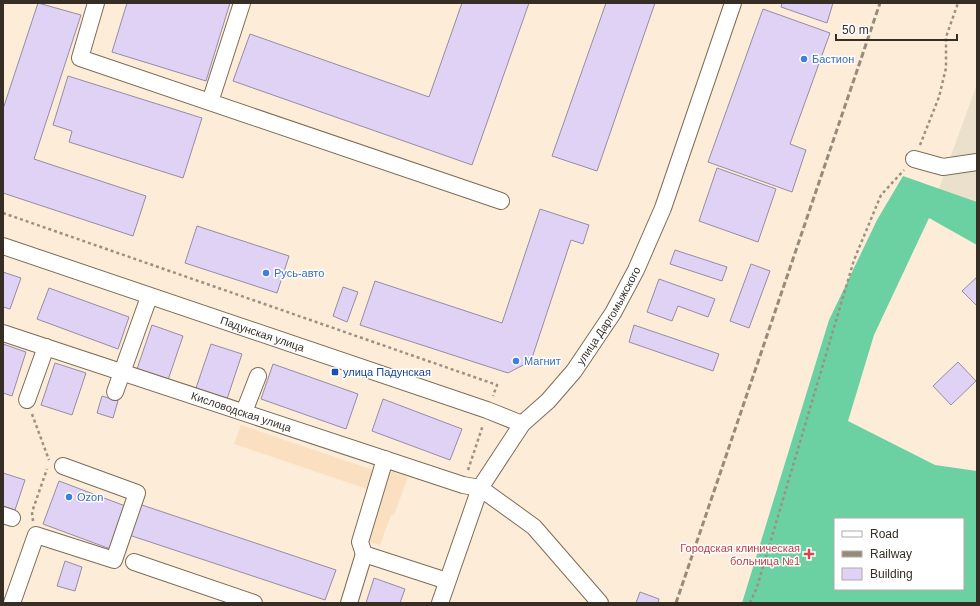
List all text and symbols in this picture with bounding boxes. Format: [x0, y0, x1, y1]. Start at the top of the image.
scale bar [836, 16, 957, 42]
text: 50 m [842, 23, 869, 37]
place label: Бастион [812, 53, 854, 65]
marker: Бастион [799, 54, 809, 64]
street label: улица Даргомыжского [574, 265, 643, 367]
place label: Русь-авто [274, 267, 324, 279]
marker: Русь-авто [261, 268, 271, 278]
street label: Падунская улица [219, 314, 307, 354]
place label: Магнит [524, 355, 561, 367]
marker: Магнит [511, 356, 521, 366]
place label: улица Падунская [343, 366, 431, 378]
marker: улица Падунская [330, 367, 340, 377]
street label: Кисловодская улица [190, 390, 294, 434]
place label: Ozon [77, 491, 103, 503]
marker: Ozon [64, 492, 74, 502]
legend [834, 518, 964, 590]
text: Road [870, 527, 899, 541]
place label: Городская клиническая больница №1 [680, 542, 800, 567]
text: Railway [870, 547, 912, 561]
marker: Городская клиническая больница №1 [803, 548, 815, 560]
text: Building [870, 567, 913, 581]

